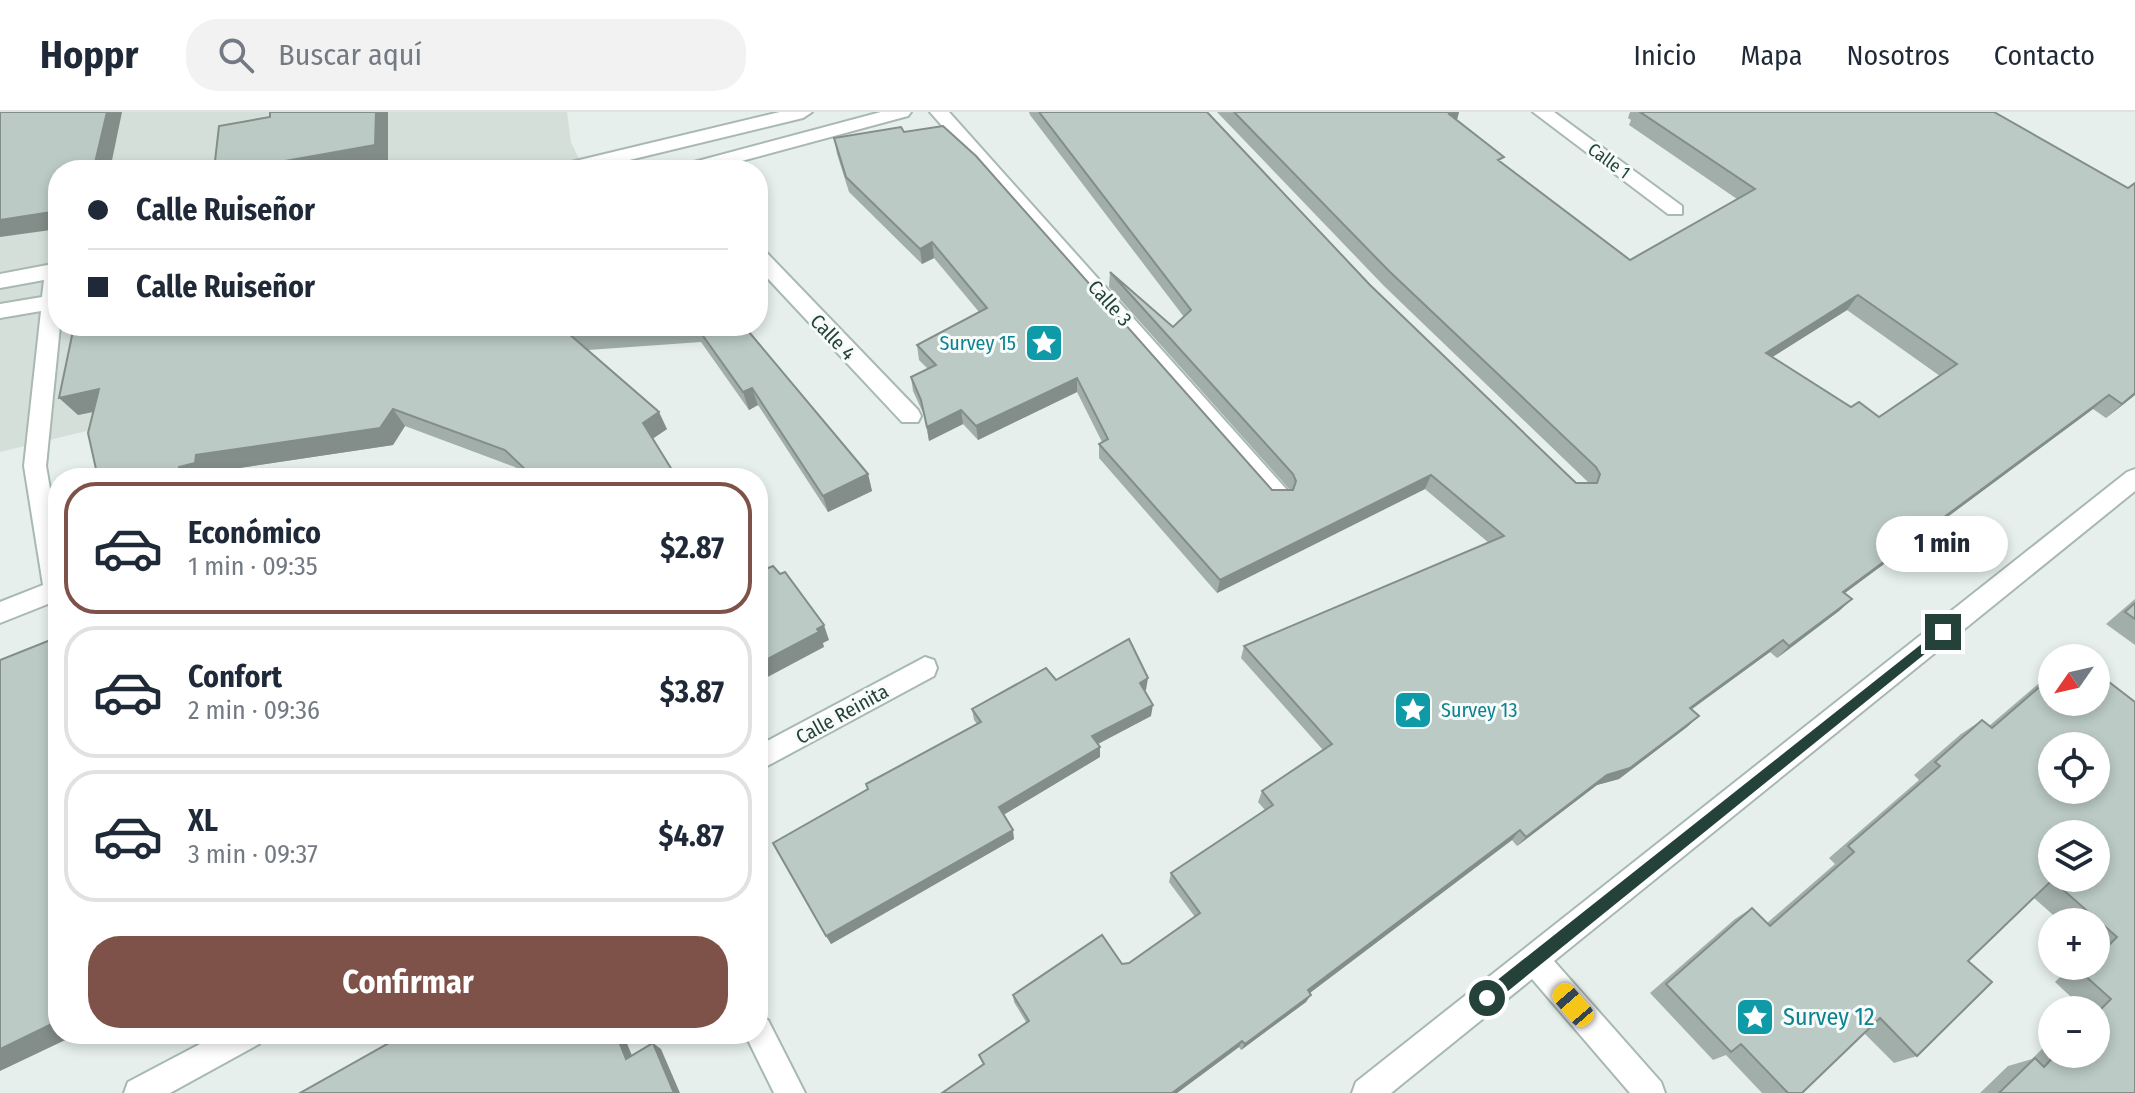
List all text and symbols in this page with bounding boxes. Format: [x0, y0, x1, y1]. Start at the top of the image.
search box [186, 19, 746, 91]
text: Hoppr [40, 32, 138, 78]
icon: search [214, 33, 258, 77]
text: Buscar aquí [278, 37, 422, 73]
text: Inicio [1634, 39, 1696, 72]
text: Mapa [1740, 39, 1802, 72]
text: Nosotros [1846, 39, 1950, 72]
text: Contacto [1994, 39, 2095, 72]
street label: Calle 1 [1583, 138, 1635, 184]
text: Calle Ruiseñor [136, 192, 315, 228]
text: Calle Ruiseñor [136, 269, 315, 305]
street label: Calle 3 [1083, 275, 1137, 331]
street label: Calle 4 [806, 309, 861, 365]
place icon: Survey 15 [1023, 322, 1065, 364]
place label: Survey 15 [939, 331, 1016, 355]
icon: car [92, 512, 164, 584]
text: Económico [188, 515, 321, 551]
callout: 1 min [1877, 516, 2009, 572]
text: 1 min [1914, 528, 1970, 559]
text: $2.87 [660, 530, 724, 566]
text: 1 min · 09:35 [188, 551, 318, 582]
route end [1925, 614, 1961, 650]
north arrow [2038, 644, 2110, 716]
map controls [2038, 644, 2110, 1068]
icon: car [92, 656, 164, 728]
text: Confort [188, 659, 282, 695]
text: $3.87 [660, 674, 724, 710]
street label: Calle Reinita [792, 679, 892, 749]
place icon: Survey 13 [1392, 689, 1434, 731]
text: 2 min · 09:36 [188, 695, 320, 726]
place label: Survey 13 [1441, 698, 1517, 722]
button: locate [2038, 732, 2110, 804]
icon: car [92, 800, 164, 872]
text: XL [188, 803, 218, 839]
text: $4.87 [659, 818, 724, 854]
button: layers [2038, 820, 2110, 892]
text: 3 min · 09:37 [188, 839, 318, 870]
button: + [2038, 908, 2110, 980]
button: Confirmar [88, 936, 728, 1028]
car [1548, 979, 1598, 1031]
route start [1469, 980, 1505, 1016]
place icon: Survey 12 [1734, 996, 1776, 1038]
button: − [2038, 996, 2110, 1068]
place label: Survey 12 [1783, 1003, 1874, 1031]

